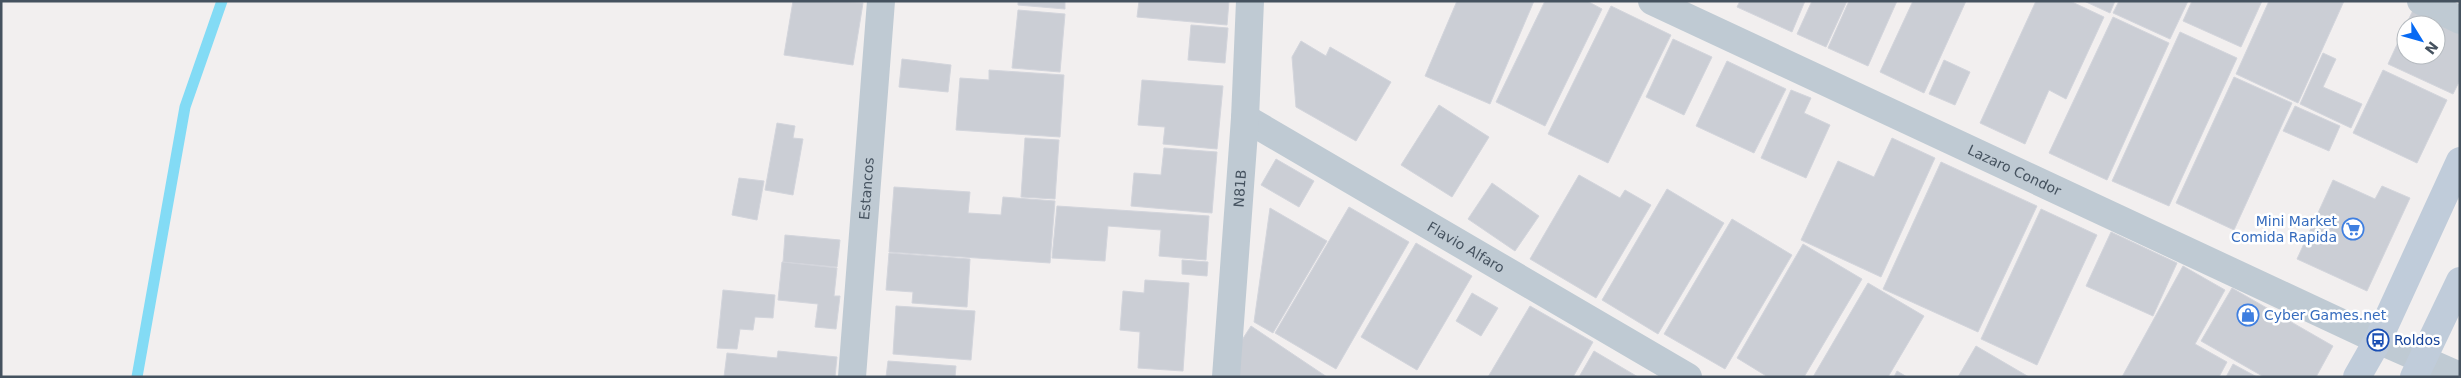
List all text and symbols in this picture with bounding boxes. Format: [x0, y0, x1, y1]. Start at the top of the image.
north arrow [2396, 15, 2446, 65]
text: N [2421, 38, 2441, 57]
street label: Lazaro Condor [1965, 142, 2064, 199]
street label: Estancos [856, 157, 877, 220]
street label: N81B [1230, 169, 1249, 208]
place label: Mini Market Comida Rapida [2231, 213, 2338, 245]
supermarket icon: Mini Market Comida Rapida [2341, 217, 2365, 241]
street label: Flavio Alfaro [1424, 218, 1508, 276]
shop icon: Cyber Games.net [2236, 303, 2260, 327]
place label: Cyber Games.net [2264, 307, 2387, 323]
bus stop icon: Roldos [2366, 328, 2390, 352]
place label: Roldos [2394, 332, 2440, 348]

